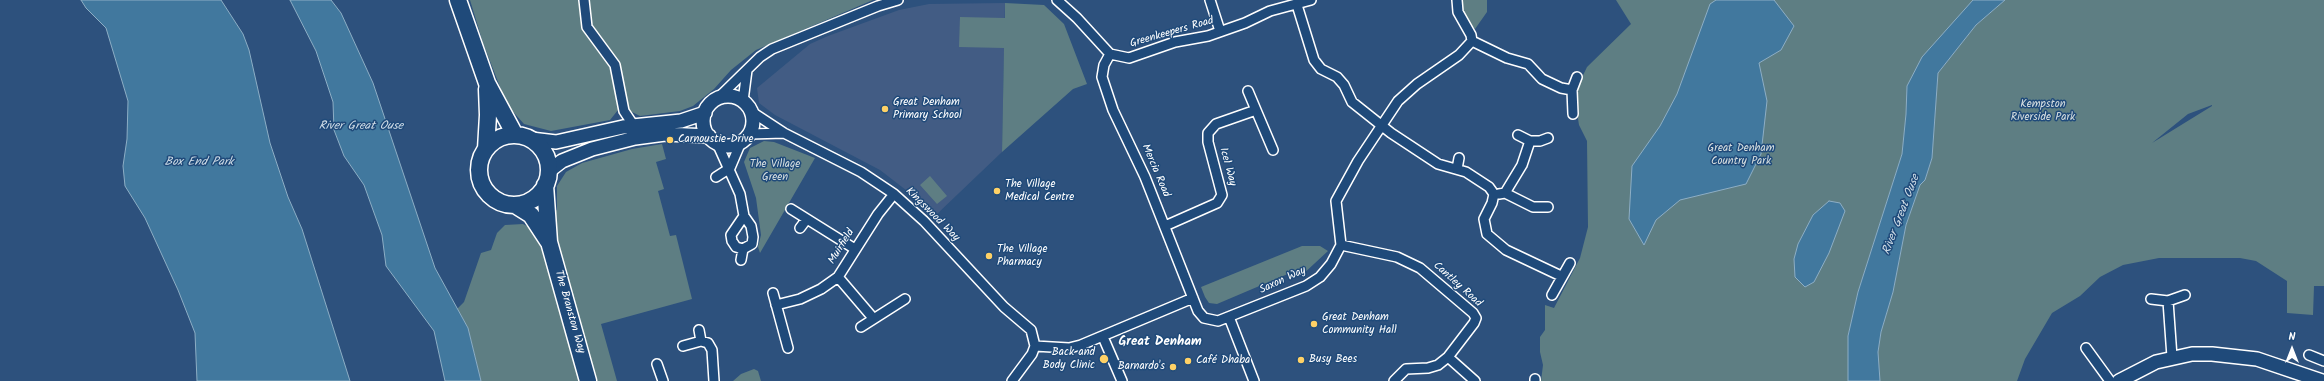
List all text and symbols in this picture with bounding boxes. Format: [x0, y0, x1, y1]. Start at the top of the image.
street label: Greenkeepers Road [1129, 15, 1215, 51]
place label: Great Denham Primary School [893, 96, 962, 122]
park label: Kempston Riverside Park [2011, 98, 2075, 124]
marker: Great Denham Primary School [880, 104, 890, 114]
water label: River Great Ouse [319, 120, 403, 134]
place label: Carnoustie Drive [678, 133, 753, 147]
marker: Carnoustie Drive [665, 135, 675, 145]
street label: Mercia Road [1138, 142, 1172, 200]
park label: Great Denham Country Park [1708, 142, 1774, 168]
street label: Icel Way [1216, 146, 1238, 188]
water label: Box End Park [165, 156, 233, 170]
park label: The Village Green [750, 158, 800, 184]
water label: River Great Ouse [1880, 173, 1924, 257]
place label: The Village Medical Centre [1005, 178, 1074, 204]
street label: Kingswood Way [902, 185, 962, 245]
marker: The Village Medical Centre [992, 186, 1002, 196]
street label: Muirfield [826, 227, 858, 267]
place label: The Village Pharmacy [997, 243, 1047, 269]
marker: The Village Pharmacy [984, 251, 994, 261]
street label: Cantley Road [1430, 260, 1484, 310]
street label: Saxon Way [1258, 264, 1308, 298]
street label: The Branston Way [551, 269, 587, 355]
place label: Great Denham Community Hall [1322, 311, 1397, 337]
marker: Great Denham Community Hall [1309, 319, 1319, 329]
text: N [2289, 328, 2295, 346]
north arrow [2272, 329, 2312, 369]
district label: Great Denham [1118, 335, 1202, 351]
place label: Back and Body Clinic [1043, 346, 1095, 372]
marker: Back and Body Clinic [1098, 353, 1110, 365]
place label: Busy Bees [1309, 353, 1357, 367]
place label: Café Dhaba [1196, 354, 1250, 368]
marker: Busy Bees [1296, 355, 1306, 365]
marker: Café Dhaba [1183, 356, 1193, 366]
place label: Barnardo's [1118, 360, 1165, 374]
marker: Barnardo's [1168, 362, 1178, 372]

